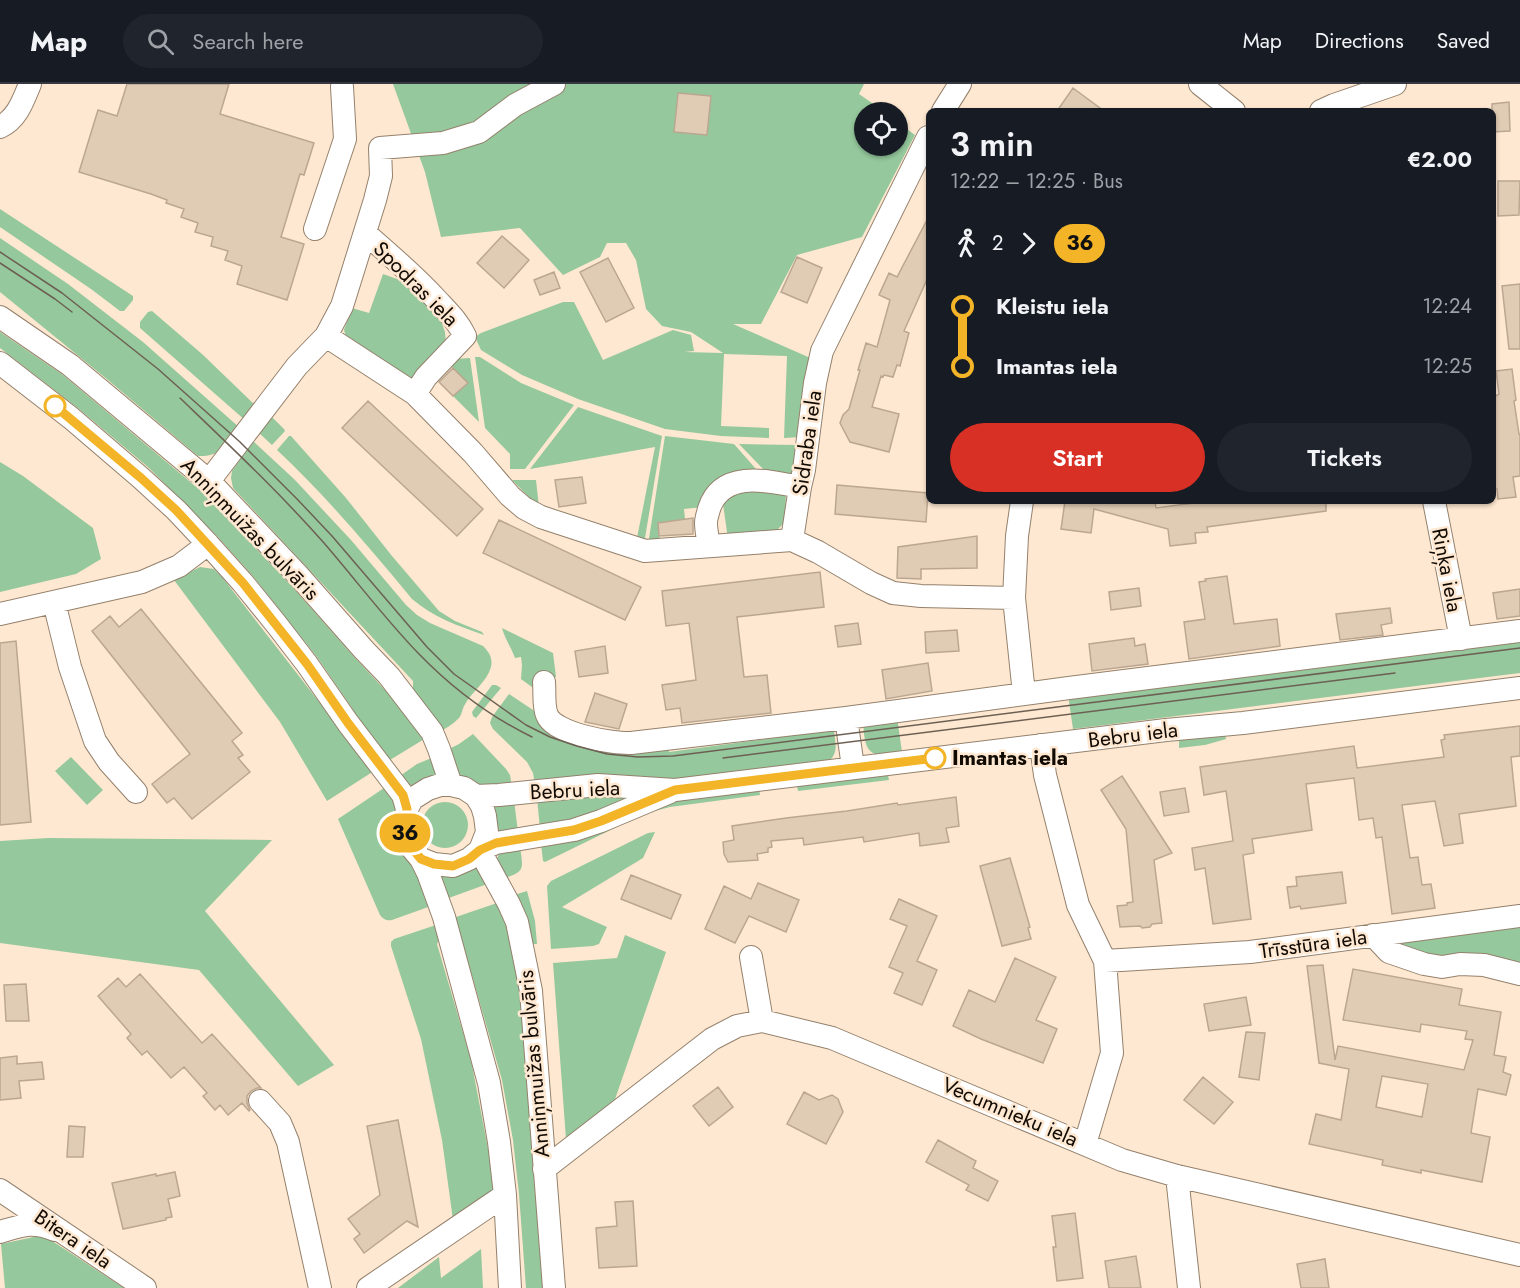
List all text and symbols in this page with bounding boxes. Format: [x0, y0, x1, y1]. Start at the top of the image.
search box [123, 14, 543, 68]
text: Map [30, 21, 87, 62]
icon: search [144, 25, 177, 58]
text: Search here [192, 25, 304, 57]
text: Map [1243, 26, 1282, 56]
text: Directions [1315, 26, 1404, 56]
text: Saved [1437, 26, 1490, 56]
map controls [854, 102, 908, 156]
button: locate [854, 102, 908, 156]
text: 3 min [950, 121, 1034, 168]
text: €2.00 [1407, 143, 1472, 175]
text: 12:22 – 12:25 · Bus [950, 167, 1123, 196]
icon: walk [950, 227, 983, 260]
icon: forward [1012, 227, 1045, 260]
text: 36 [1066, 228, 1093, 258]
text: 2 [992, 229, 1003, 258]
street label: Spodras iela [366, 234, 466, 334]
text: Kleistu iela [996, 290, 1109, 322]
text: 12:24 [1423, 292, 1472, 321]
text: Imantas iela [996, 350, 1118, 382]
text: 12:25 [1423, 352, 1472, 381]
street label: Sidraba iela [785, 389, 829, 497]
unlabelled marker [44, 395, 66, 417]
button: Start [950, 423, 1205, 492]
button: Tickets [1217, 423, 1472, 492]
street label: Anniņmuižas bulvāris [174, 451, 326, 607]
street label: Riņķa iela [1424, 525, 1470, 615]
street label: Bebru iela [1086, 715, 1180, 755]
place label: Imantas iela [952, 743, 1068, 773]
marker: Imantas iela [924, 747, 946, 769]
street label: Bebru iela [529, 773, 621, 807]
line badge: 36 [378, 814, 432, 852]
text: 36 [391, 818, 419, 848]
street label: Trīsstūra iela [1257, 922, 1369, 966]
street label: Anniņmuižas bulvāris [511, 969, 557, 1159]
street label: Vecumnieku iela [937, 1070, 1083, 1154]
street label: Bitera iela [28, 1202, 118, 1276]

